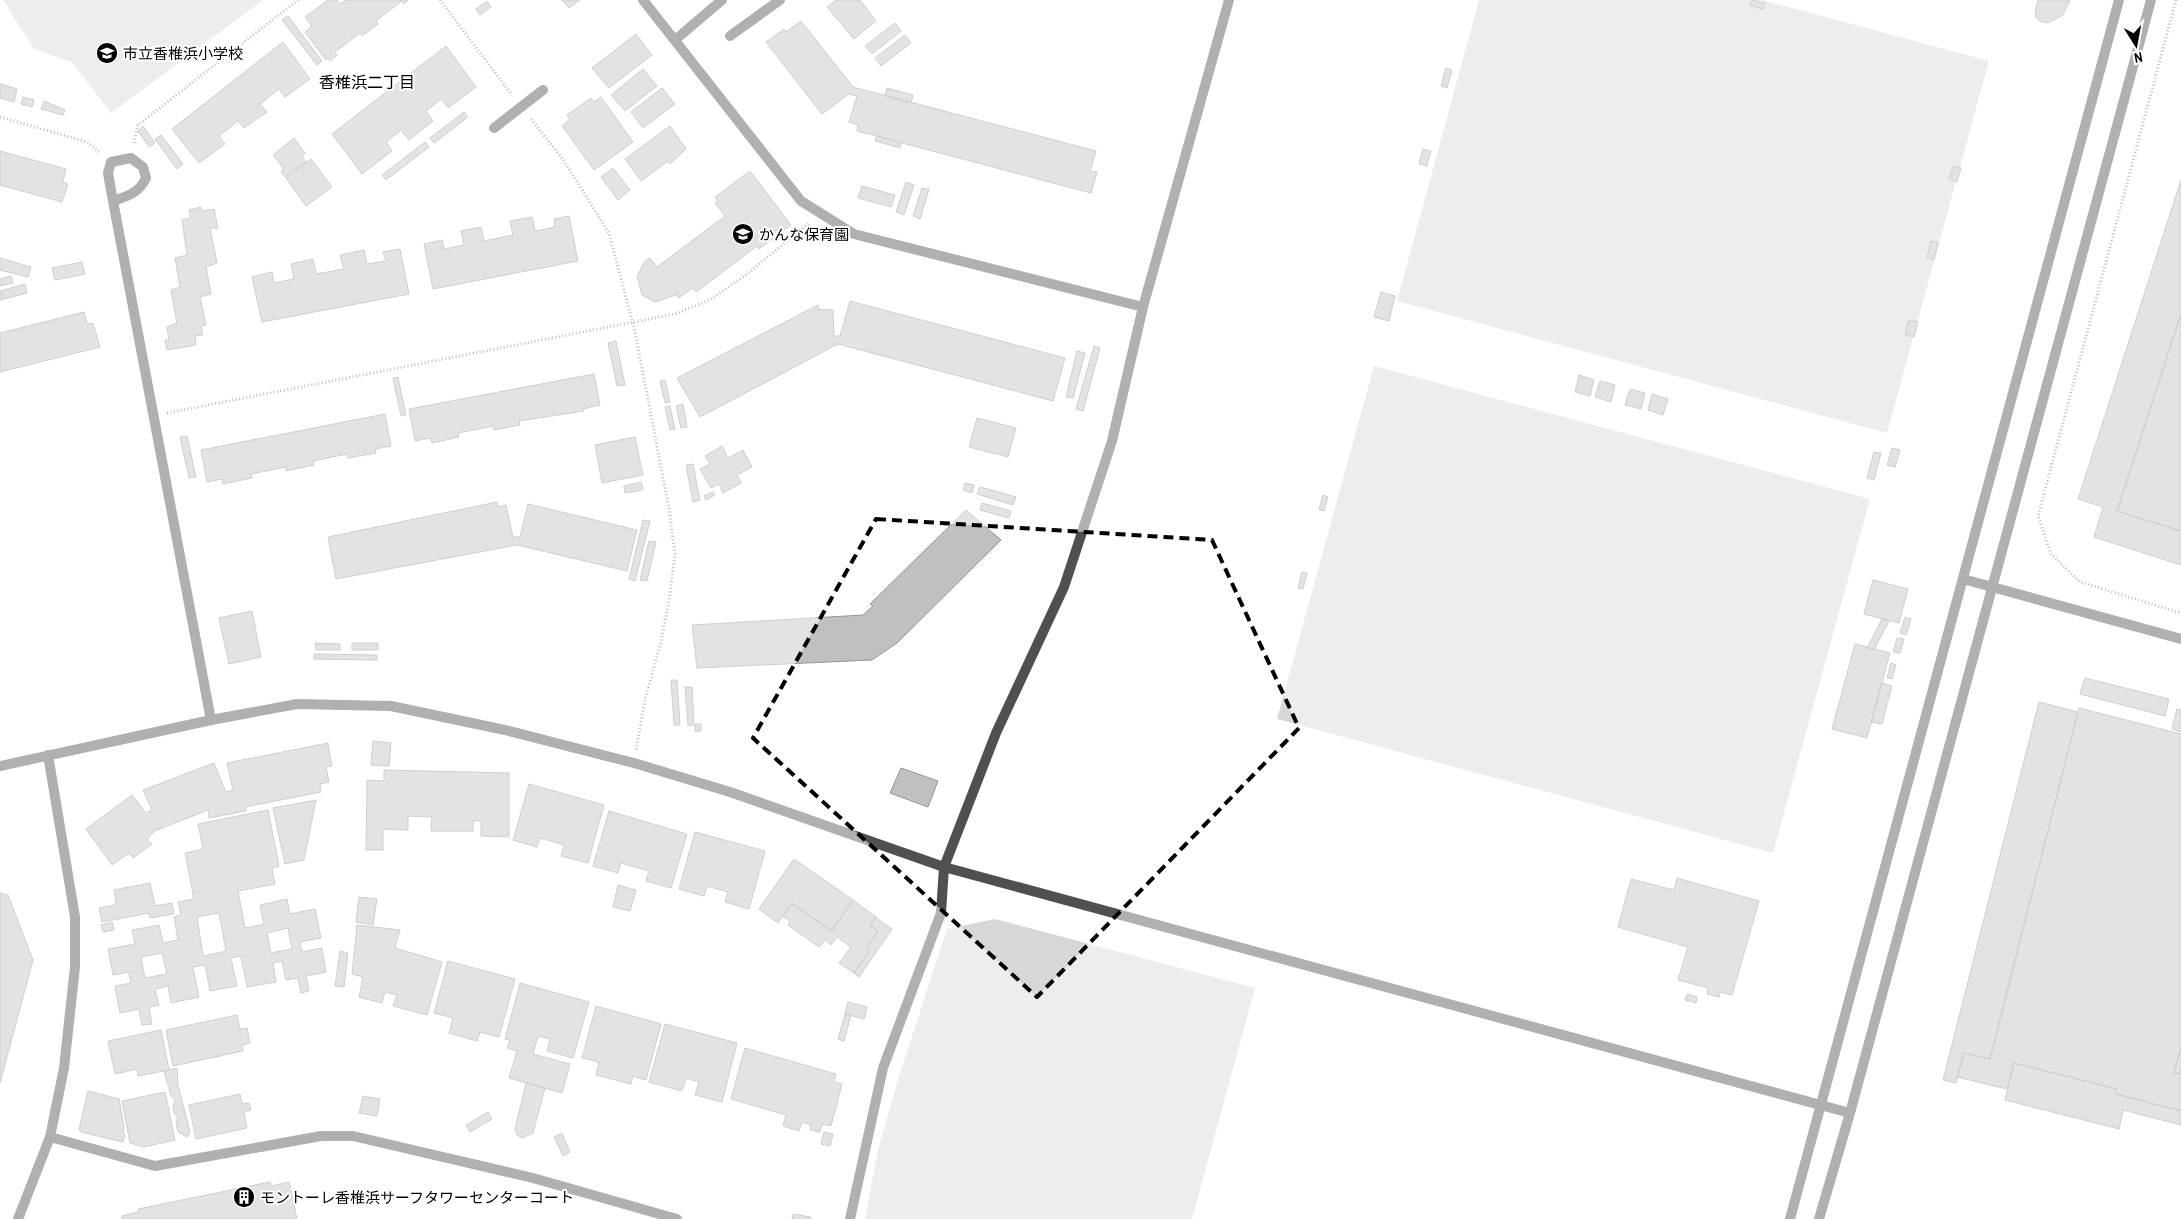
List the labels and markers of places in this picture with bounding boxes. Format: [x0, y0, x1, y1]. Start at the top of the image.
school or university icon: 市立香椎浜小学校 [95, 41, 119, 65]
place label: 市立香椎浜小学校 [123, 43, 243, 64]
school or university icon: かんな保育園 [731, 222, 755, 246]
place label: かんな保育園 [759, 224, 849, 245]
building icon: モントーレ香椎浜サーフタワーセンターコート [232, 1185, 256, 1209]
place label: モントーレ香椎浜サーフタワーセンターコート [260, 1187, 574, 1208]

